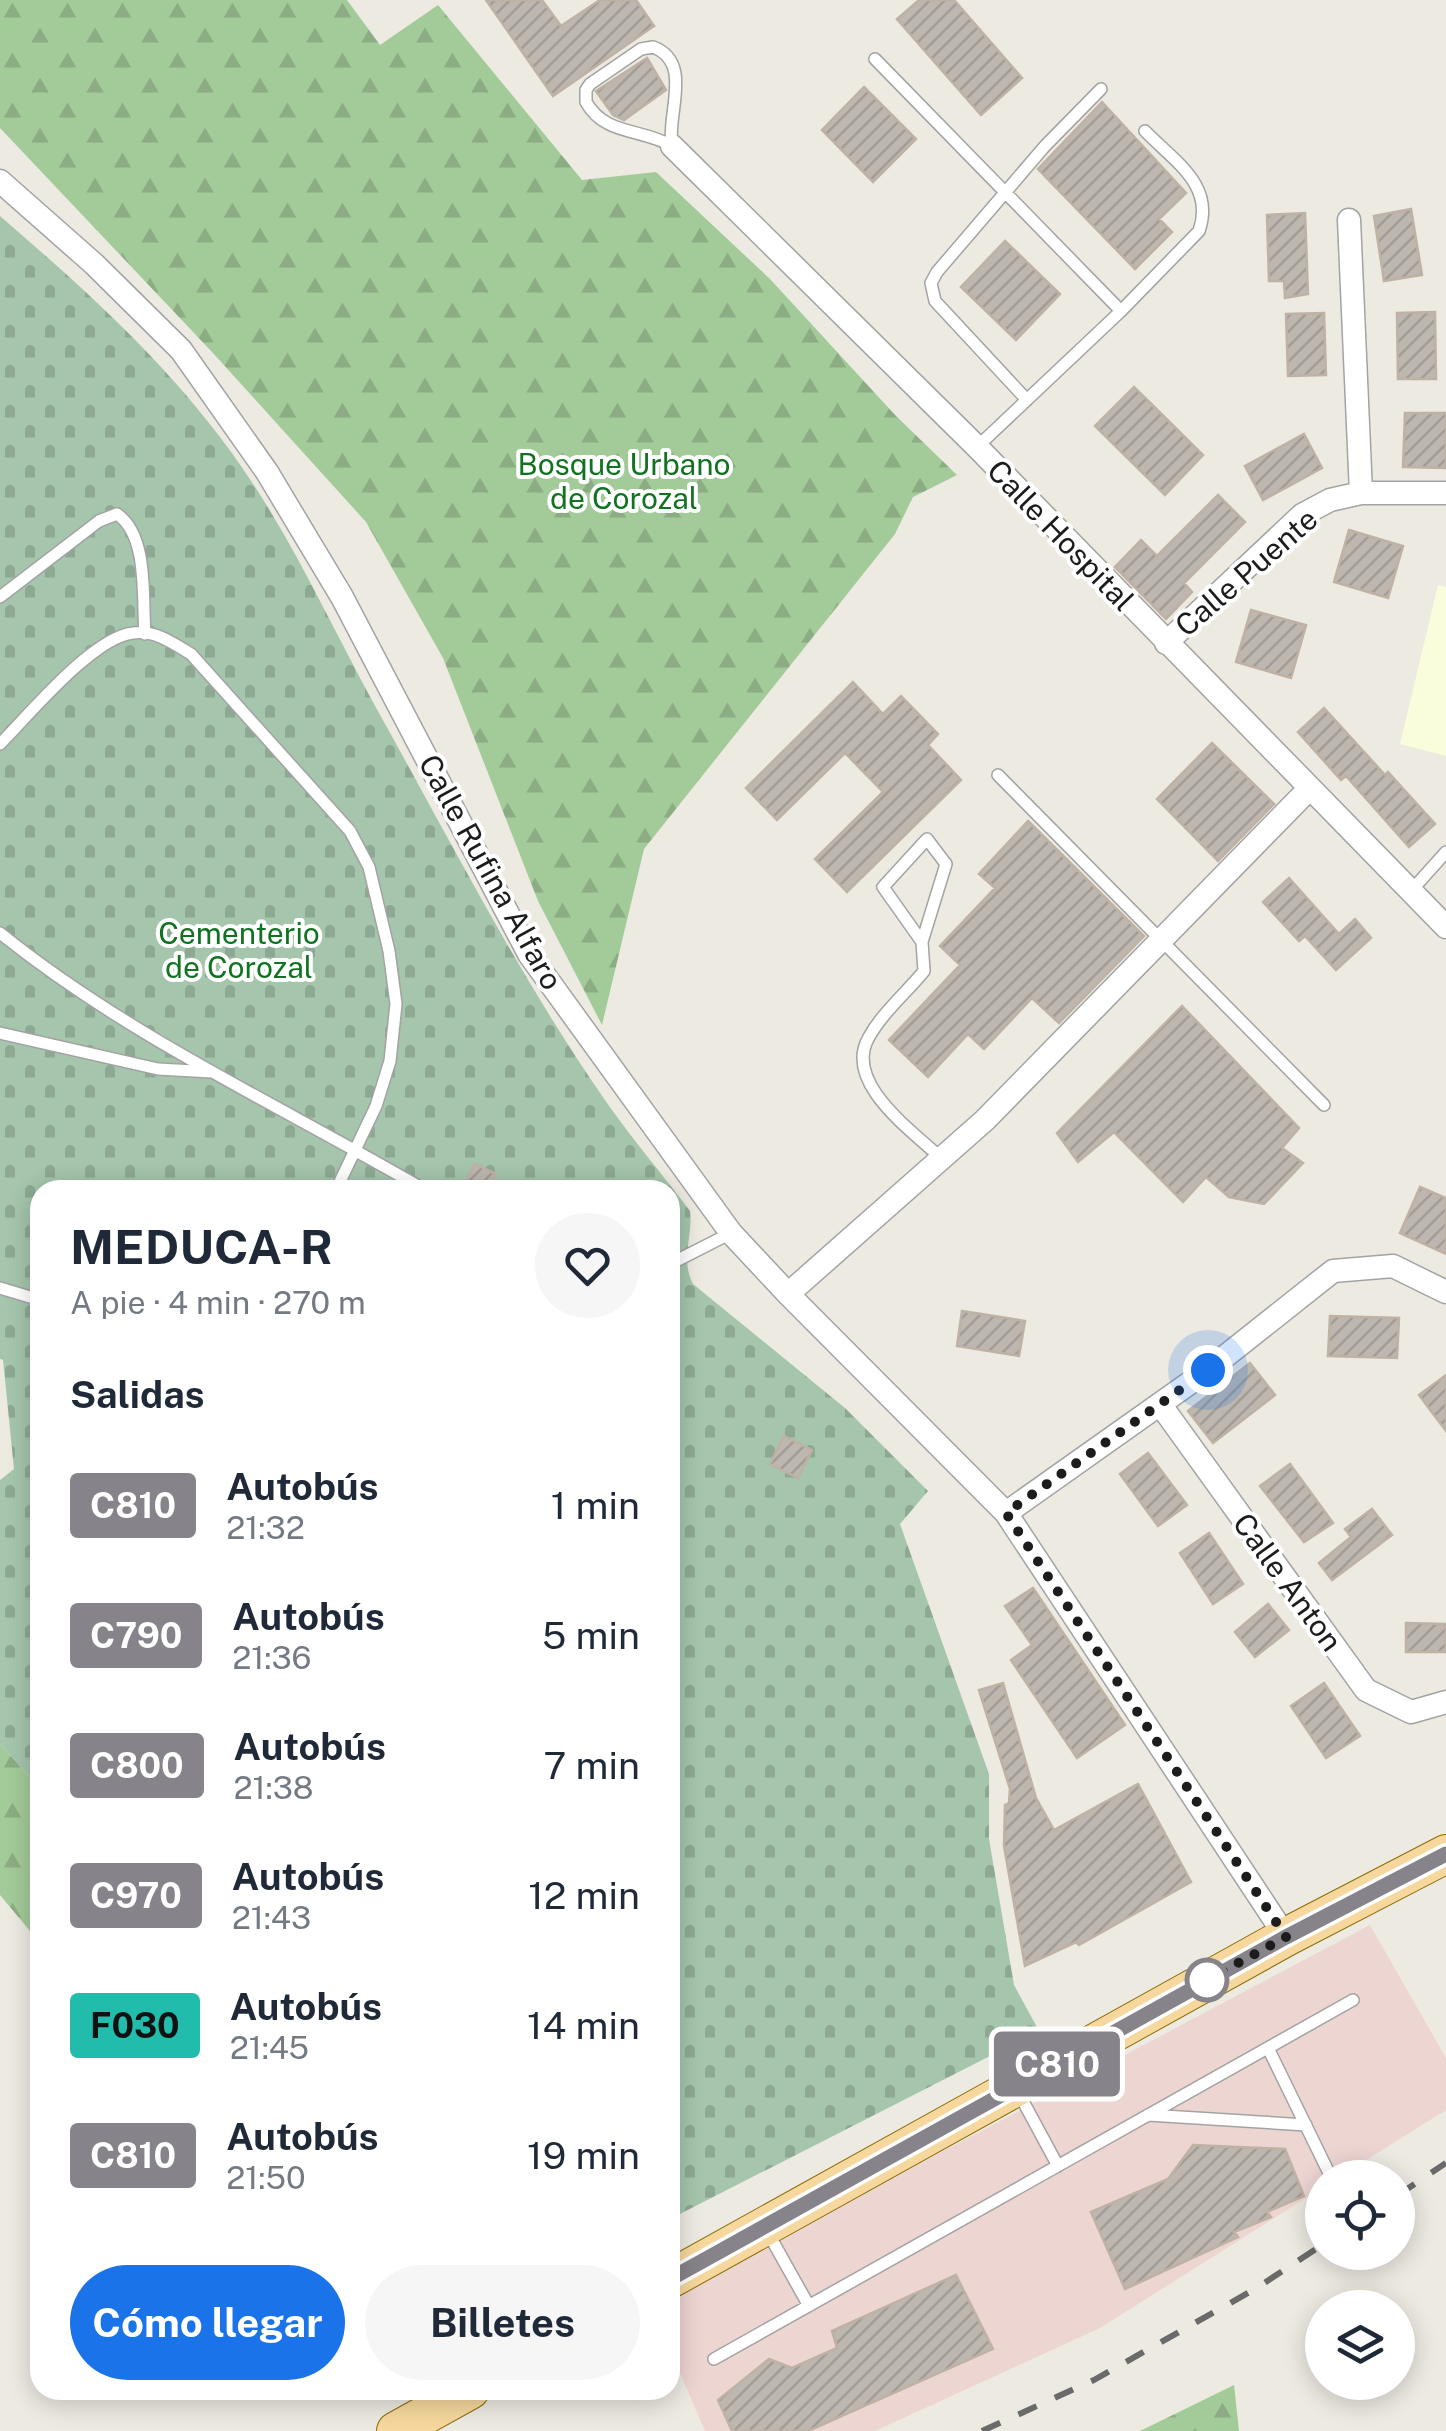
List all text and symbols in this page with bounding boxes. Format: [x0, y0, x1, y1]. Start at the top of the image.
park label: Bosque Urbano de Corozal [518, 446, 730, 516]
street label: Calle Hospital [980, 452, 1142, 618]
street label: Calle Puente [1168, 501, 1324, 643]
street label: Calle Rufina Alfaro [412, 748, 570, 996]
park label: Cementerio de Corozal [158, 915, 320, 985]
button: heart [535, 1213, 640, 1318]
text: MEDUCA-R [70, 1218, 333, 1275]
text: A pie · 4 min · 270 m [70, 1284, 366, 1321]
your location [1183, 1345, 1233, 1395]
text: Salidas [70, 1372, 205, 1417]
text: Autobús [226, 1464, 379, 1509]
text: 1 min [551, 1483, 640, 1528]
text: C810 [90, 1485, 176, 1526]
street label: Calle Anton [1226, 1506, 1350, 1658]
text: 21:32 [226, 1509, 305, 1546]
text: Autobús [232, 1594, 385, 1639]
text: 5 min [542, 1613, 640, 1658]
text: C790 [90, 1615, 182, 1656]
text: 21:36 [232, 1639, 311, 1676]
text: Autobús [234, 1724, 386, 1769]
text: 7 min [543, 1743, 640, 1788]
text: C800 [90, 1745, 184, 1786]
text: 21:38 [234, 1769, 314, 1806]
text: Autobús [232, 1854, 384, 1899]
text: 12 min [528, 1873, 640, 1918]
text: C970 [90, 1875, 182, 1916]
text: 21:43 [232, 1899, 311, 1936]
unlabelled marker [1186, 1959, 1228, 2001]
text: Autobús [230, 1984, 382, 2029]
text: 14 min [527, 2003, 640, 2048]
text: F030 [90, 2005, 180, 2046]
text: 21:45 [230, 2029, 309, 2066]
line badge: C810 [987, 2032, 1127, 2096]
text: C810 [1014, 2044, 1100, 2085]
text: Autobús [226, 2114, 379, 2159]
text: 19 min [527, 2133, 640, 2178]
text: C810 [90, 2135, 176, 2176]
text: 21:50 [226, 2159, 306, 2196]
map controls [1305, 2160, 1415, 2400]
button: locate [1305, 2160, 1415, 2270]
button: Cómo llegar [70, 2265, 345, 2380]
button: Billetes [365, 2265, 640, 2380]
button: layers [1305, 2290, 1415, 2400]

